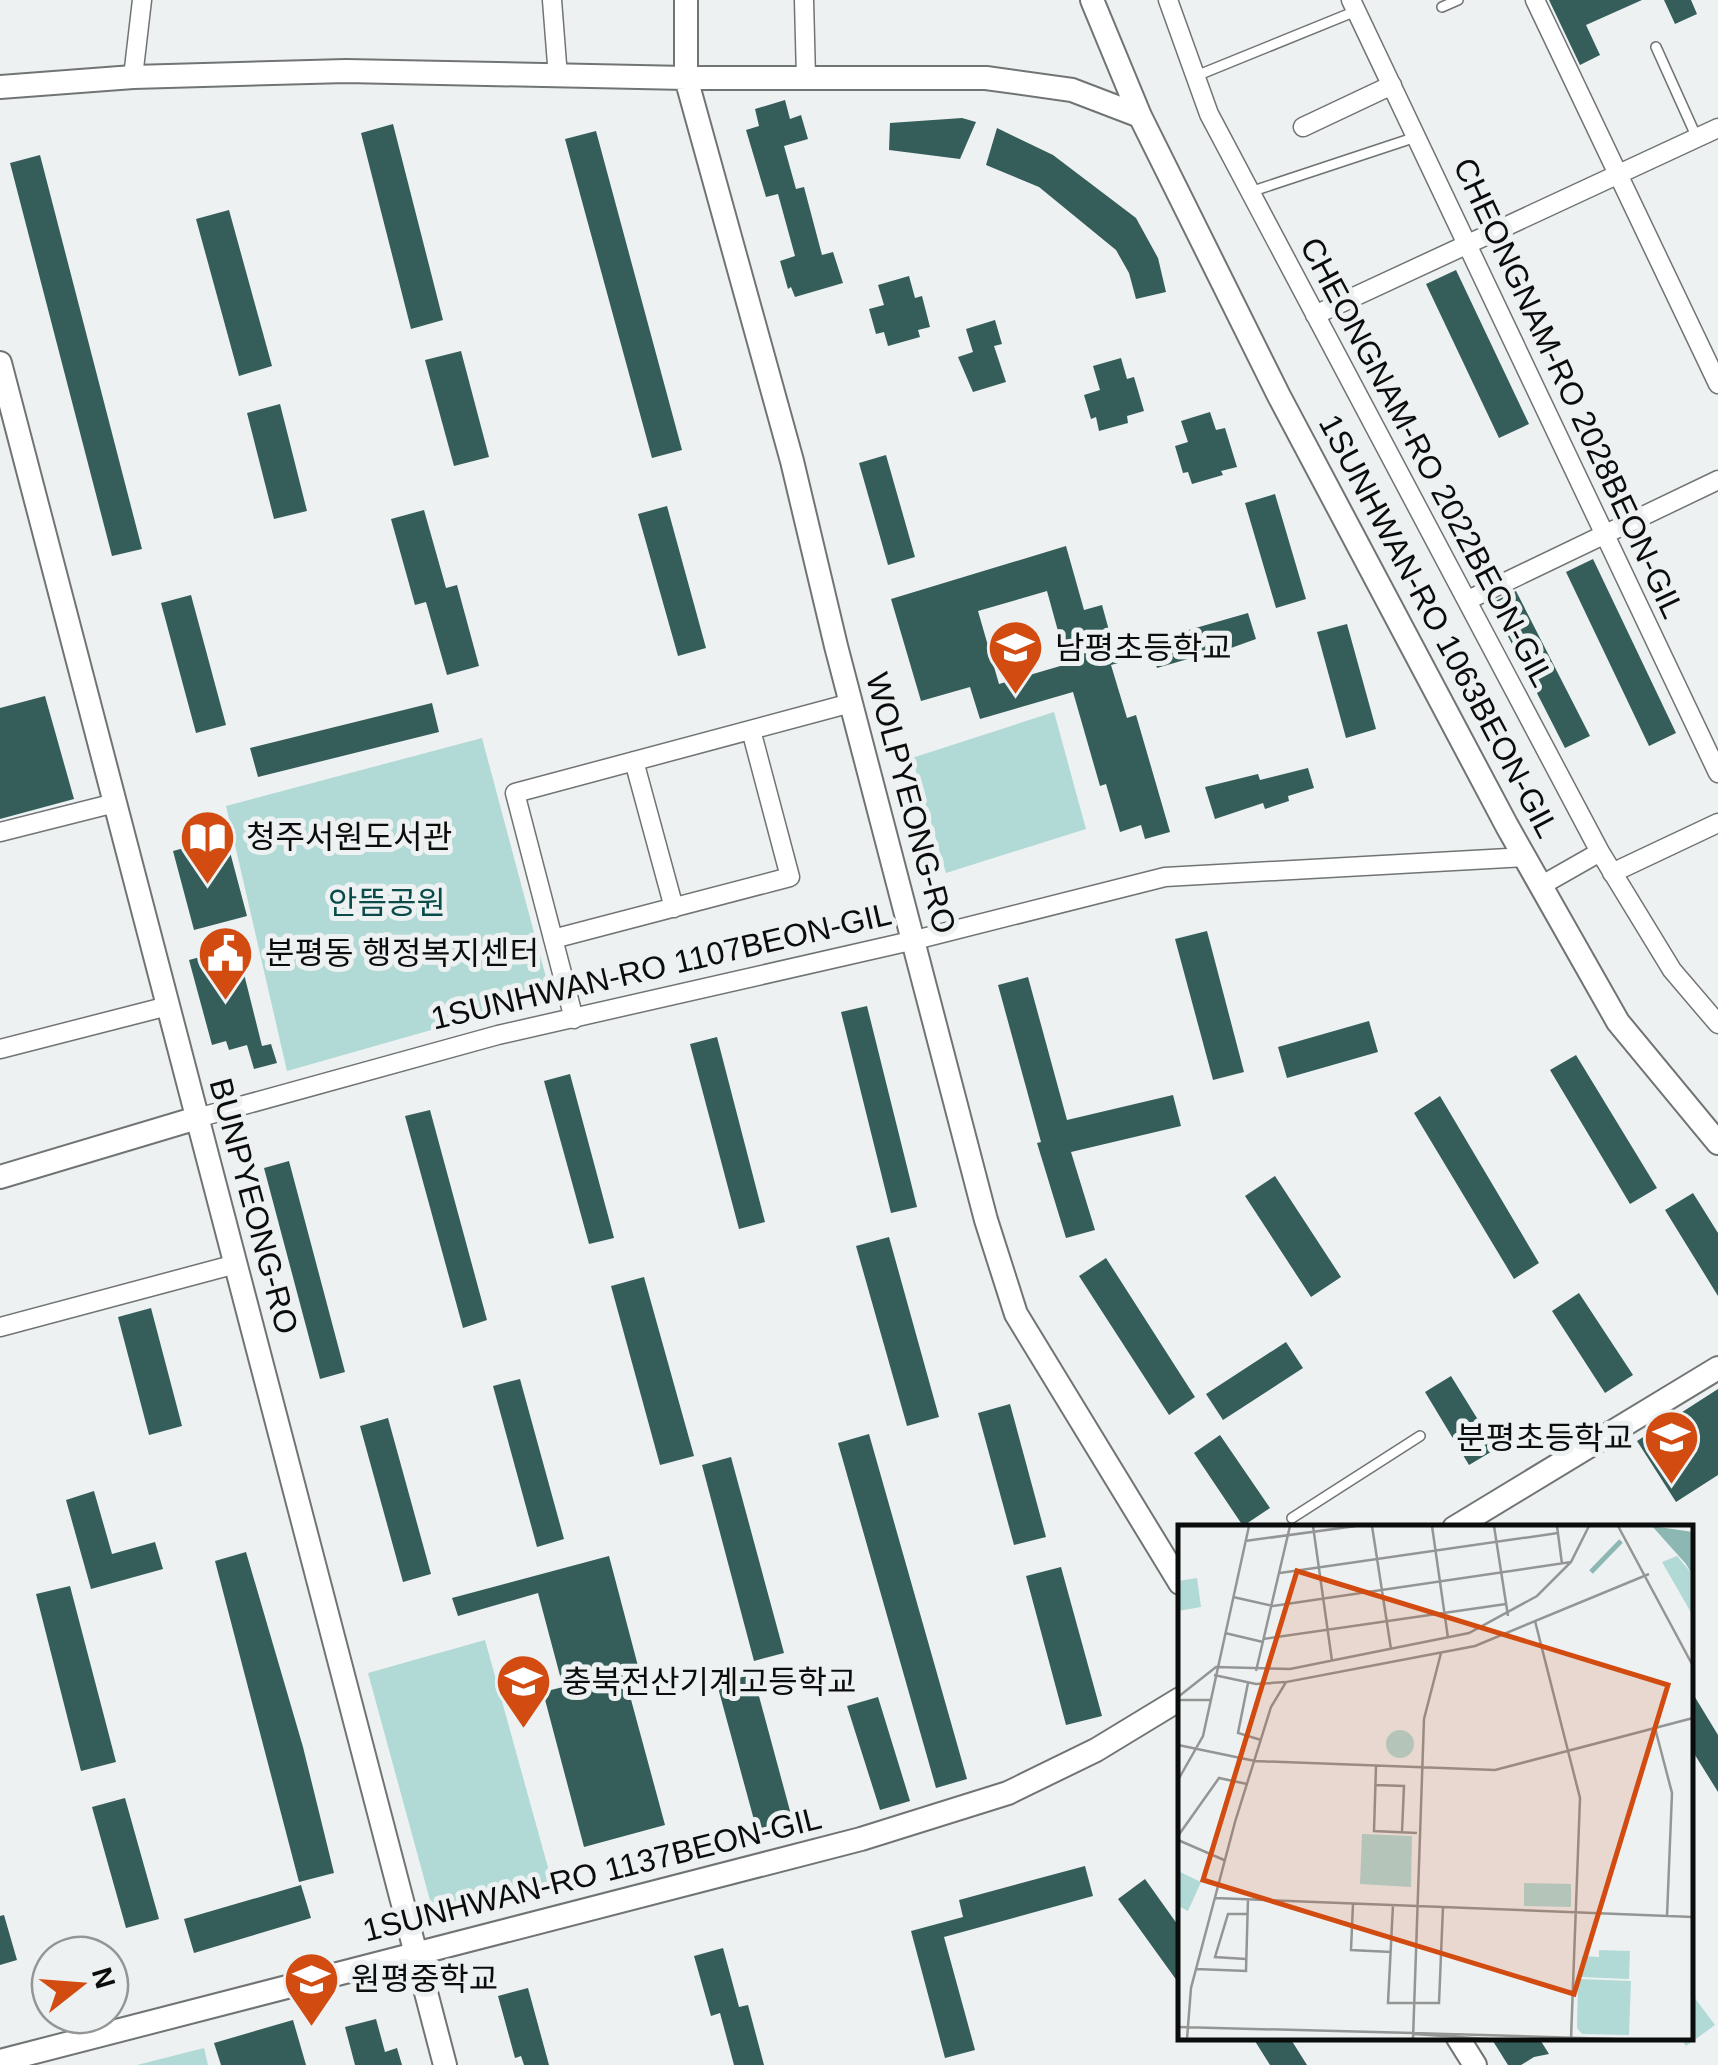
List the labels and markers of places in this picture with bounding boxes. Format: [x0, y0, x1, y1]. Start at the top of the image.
school or university icon: 남평초등학교 [986, 618, 1046, 697]
place label: 남평초등학교 [1055, 630, 1232, 666]
library icon: 청주서원도서관 [177, 807, 237, 886]
place label: 청주서원도서관 [246, 819, 452, 855]
public building icon: 분평동 행정복지센터 [196, 923, 256, 1002]
place label: 분평동 행정복지센터 [265, 935, 539, 971]
school or university icon: 분평초등학교 [1642, 1408, 1702, 1487]
place label: 분평초등학교 [1456, 1420, 1633, 1456]
school or university icon: 충북전산기계고등학교 [493, 1652, 553, 1731]
place label: 충북전산기계고등학교 [562, 1664, 856, 1700]
school or university icon: 원평중학교 [282, 1949, 342, 2028]
place label: 원평중학교 [351, 1961, 498, 1997]

